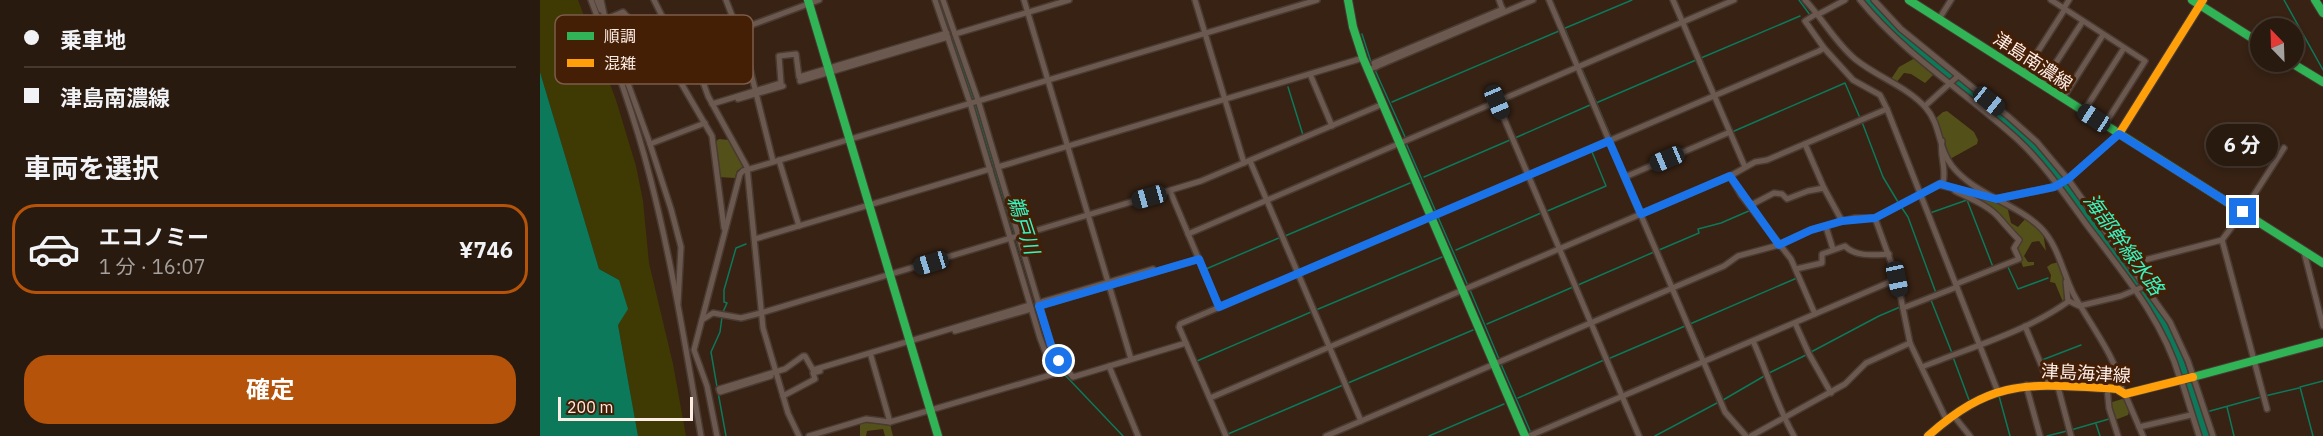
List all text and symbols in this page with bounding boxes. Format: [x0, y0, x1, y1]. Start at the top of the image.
legend [555, 15, 753, 84]
north arrow [2250, 18, 2304, 72]
map controls [2250, 18, 2304, 72]
text: 乗車地 [60, 25, 126, 54]
text: 順調 [604, 26, 636, 46]
street label: 津島南濃線 [1989, 27, 2077, 95]
text: 混雑 [604, 53, 636, 73]
car [1482, 82, 1512, 122]
text: 津島南濃線 [60, 83, 170, 112]
car [1969, 83, 2009, 119]
car [2074, 101, 2114, 135]
callout: 6 分 [2207, 125, 2279, 167]
text: 6 分 [2224, 131, 2260, 158]
car [1647, 144, 1687, 174]
text: 車両を選択 [24, 150, 159, 185]
car [1129, 183, 1169, 211]
water label: 海部幹線水路 [2078, 188, 2171, 302]
water label: 鵜戸川 [1002, 192, 1047, 260]
route end [2229, 198, 2256, 225]
icon: car [27, 222, 81, 276]
text: エコノミー [99, 222, 209, 251]
text: ¥746 [459, 235, 513, 264]
car [911, 249, 951, 277]
text: 1 分 · 16:07 [99, 253, 206, 280]
car [1884, 260, 1910, 298]
route start [1045, 347, 1072, 374]
button: 確定 [24, 355, 516, 424]
street label: 津島海津線 [2040, 359, 2132, 387]
scale bar [558, 394, 693, 422]
text: 200 m [567, 397, 614, 417]

